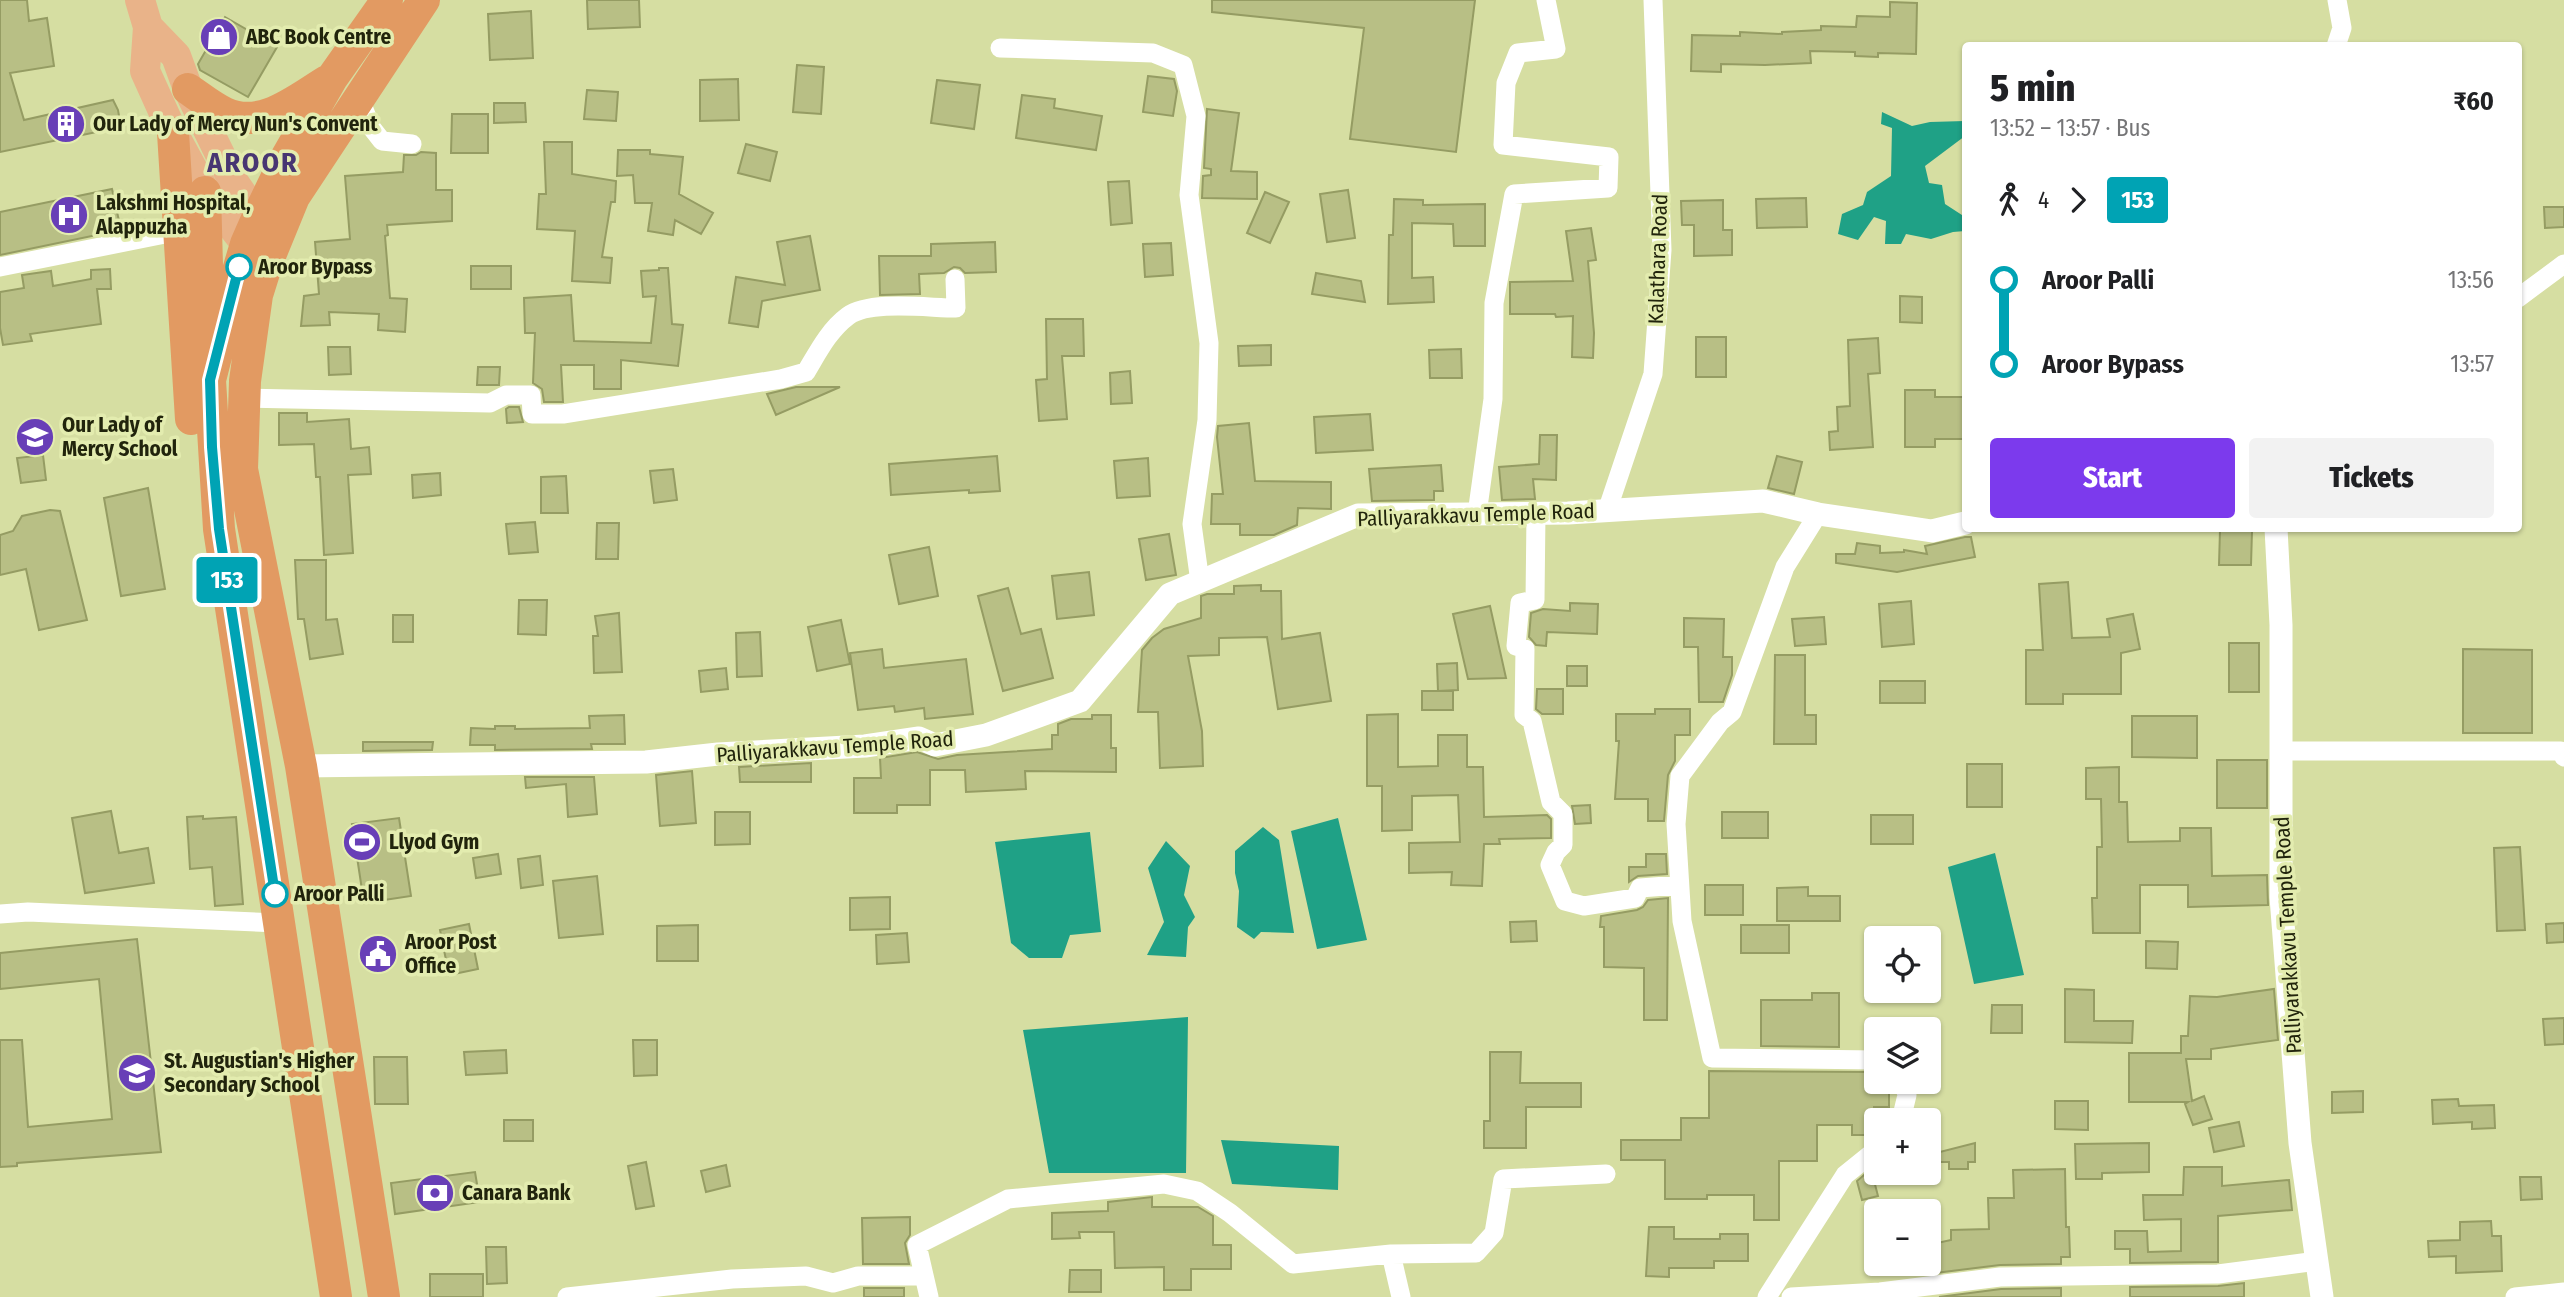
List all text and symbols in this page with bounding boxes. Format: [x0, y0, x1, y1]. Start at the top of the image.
shop icon: ABC Book Centre [198, 16, 240, 58]
place label: ABC Book Centre [245, 24, 391, 50]
text: 5 min [1990, 65, 2075, 111]
text: ₹60 [2453, 86, 2494, 117]
building icon: Our Lady of Mercy Nun's Convent [45, 103, 87, 145]
place label: Our Lady of Mercy Nun's Convent [93, 111, 378, 137]
text: 13:52 – 13:57 · Bus [1990, 114, 2150, 142]
district label: AROOR [206, 146, 299, 179]
icon: walk [1990, 181, 2028, 219]
icon: forward [2059, 181, 2097, 219]
text: 4 [2038, 186, 2049, 214]
text: 153 [2121, 186, 2154, 214]
place label: Lakshmi Hospital, Alappuzha [95, 190, 251, 240]
street label: Kalathara Road [1643, 193, 1673, 325]
hospital icon: Lakshmi Hospital, Alappuzha [48, 194, 90, 236]
marker: Aroor Bypass [226, 254, 252, 280]
place label: Aroor Bypass [257, 254, 373, 280]
text: Aroor Palli [2042, 265, 2154, 296]
text: 13:56 [2448, 266, 2494, 294]
text: Aroor Bypass [2042, 349, 2184, 380]
text: 13:57 [2450, 350, 2494, 378]
place label: Our Lady of Mercy School [62, 412, 178, 462]
school or university icon: Our Lady of Mercy School [14, 416, 56, 458]
button: Start [1990, 438, 2235, 518]
button: Tickets [2249, 438, 2494, 518]
street label: Palliyarakkavu Temple Road [1357, 498, 1595, 532]
line badge: 153 [187, 557, 267, 603]
text: 153 [210, 566, 244, 594]
street label: Palliyarakkavu Temple Road [716, 726, 954, 768]
street label: Palliyarakkavu Temple Road [2269, 816, 2307, 1054]
sports icon: Llyod Gym [341, 821, 383, 863]
place label: Llyod Gym [389, 829, 479, 855]
marker: Aroor Palli [262, 881, 288, 907]
place label: Aroor Palli [293, 881, 385, 907]
map controls [1864, 926, 1941, 1276]
button: locate [1864, 926, 1941, 1003]
place label: Aroor Post Office [404, 929, 497, 979]
public building icon: Aroor Post Office [357, 933, 399, 975]
button: layers [1864, 1017, 1941, 1094]
place label: St. Augustian's Higher Secondary School [164, 1048, 355, 1098]
school or university icon: St. Augustian's Higher Secondary School [116, 1052, 158, 1094]
button: + [1864, 1108, 1941, 1185]
bank icon: Canara Bank [414, 1172, 456, 1214]
place label: Canara Bank [462, 1180, 571, 1206]
button: − [1864, 1199, 1941, 1276]

